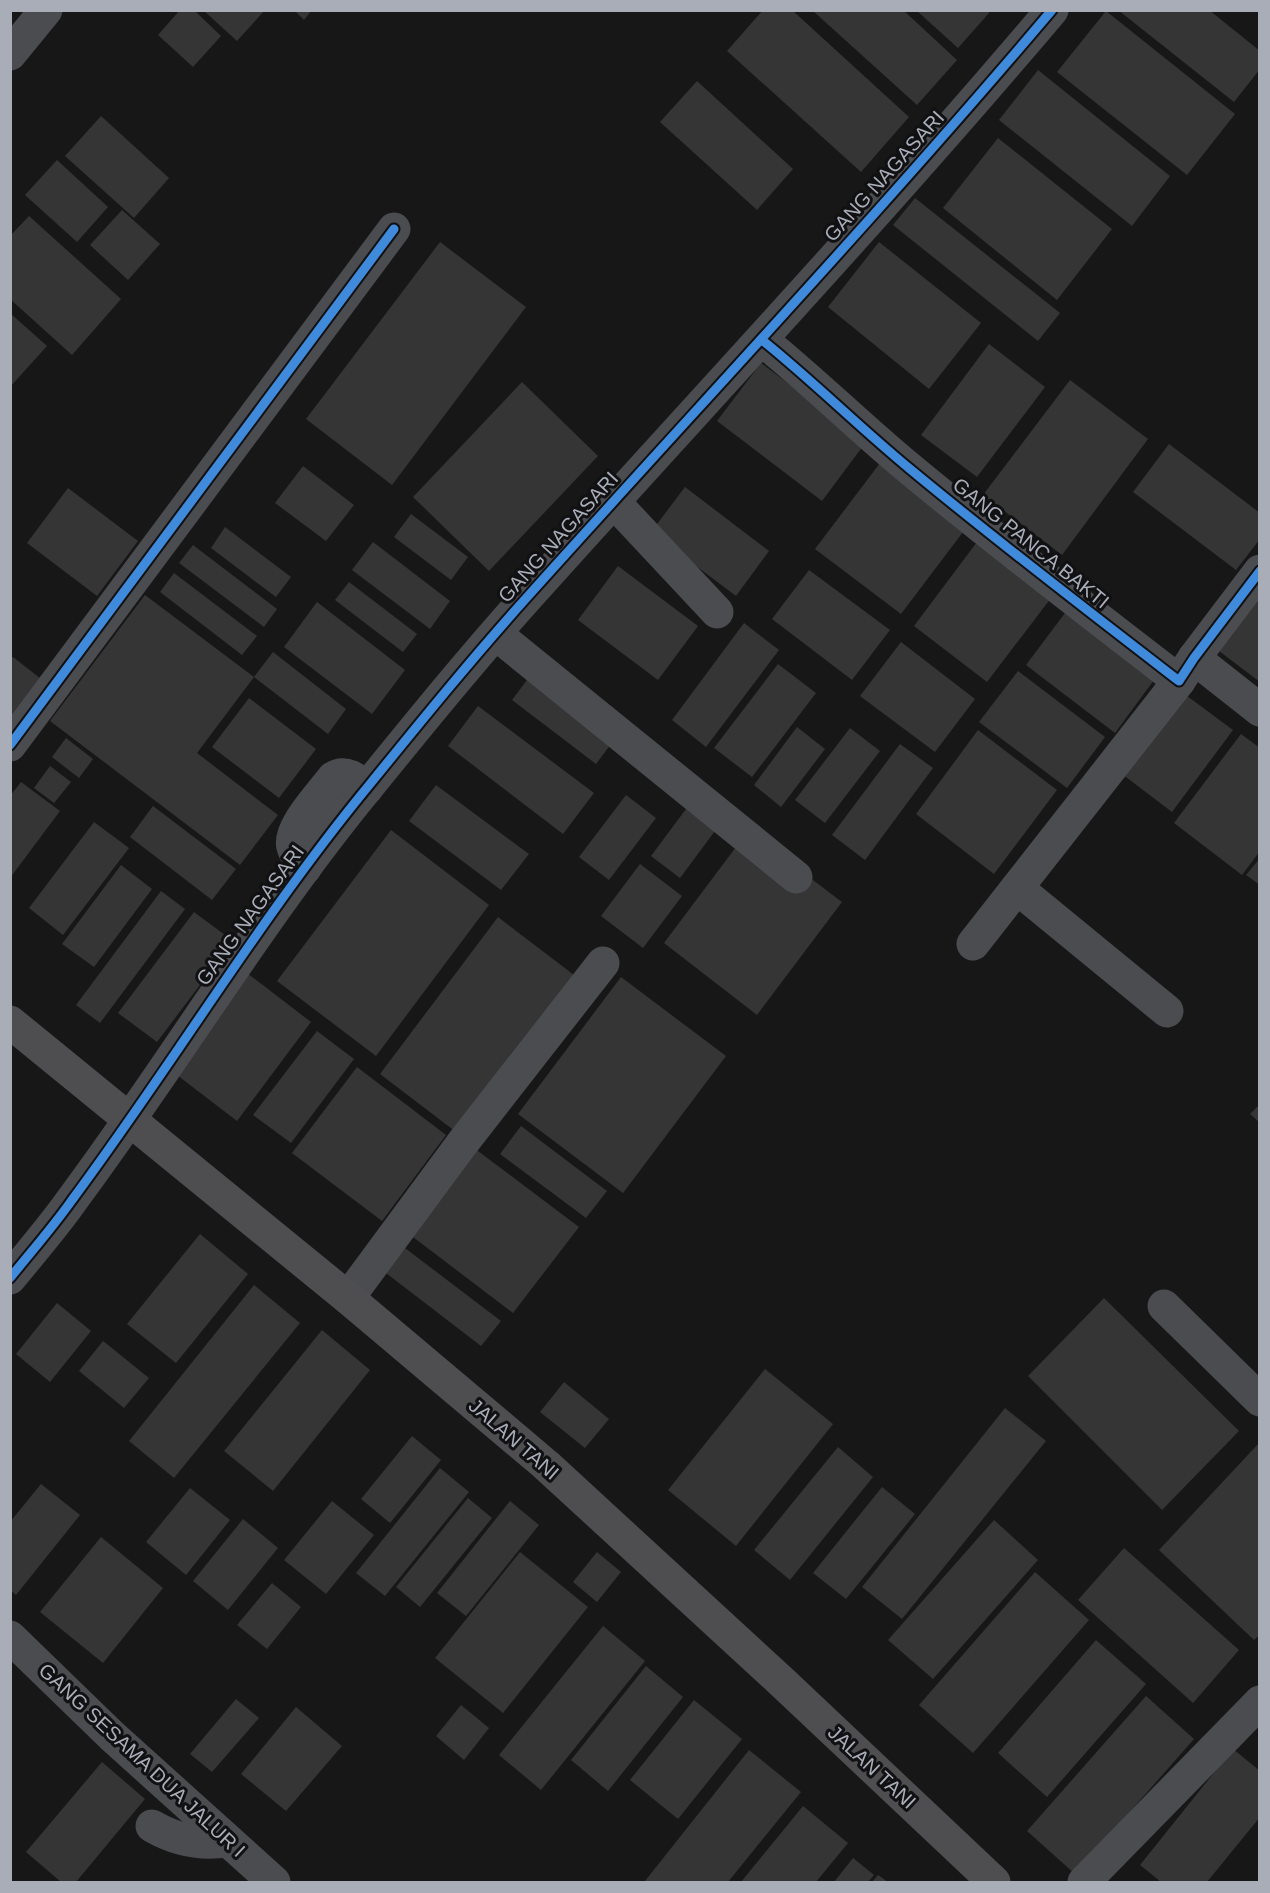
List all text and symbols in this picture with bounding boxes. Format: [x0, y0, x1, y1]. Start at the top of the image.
street label: GANG NAGASARI [820, 106, 948, 246]
street label: GANG NAGASARI [494, 467, 622, 607]
street label: GANG PANCA BAKTI [949, 473, 1113, 613]
street label: GANG NAGASARI [192, 841, 308, 989]
street label: JALAN TANI [465, 1394, 563, 1484]
street label: GANG SESAMA DUA JALUR I [35, 1659, 249, 1861]
street label: JALAN TANI [824, 1721, 920, 1813]

